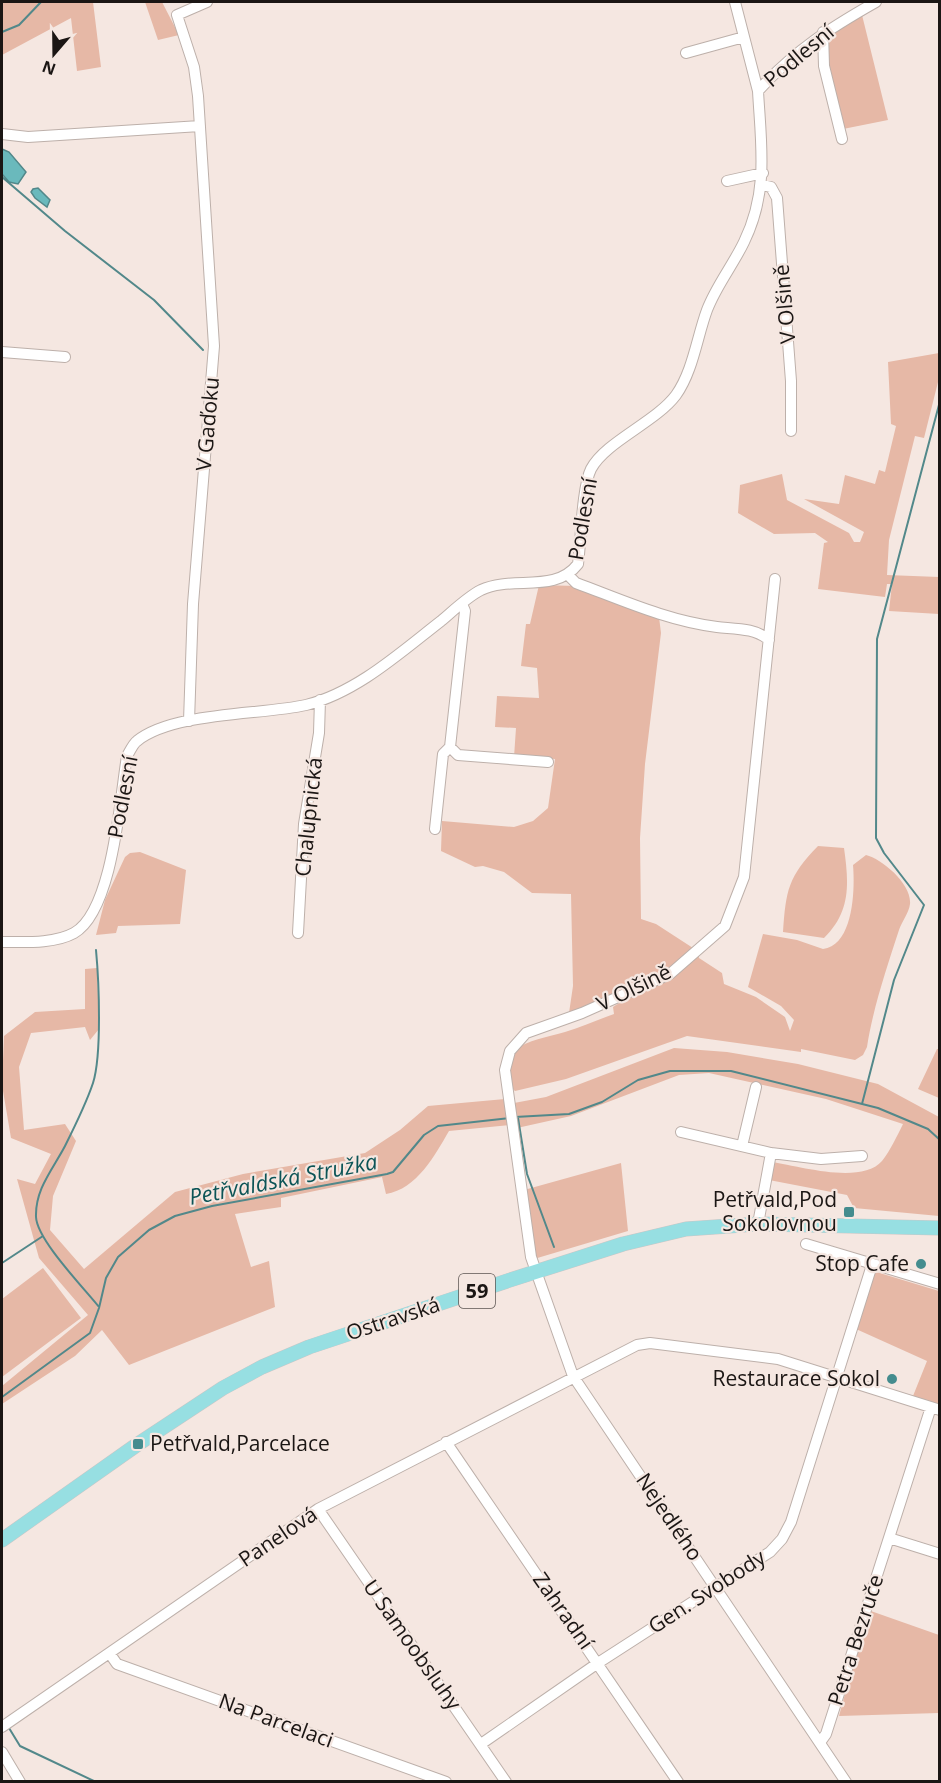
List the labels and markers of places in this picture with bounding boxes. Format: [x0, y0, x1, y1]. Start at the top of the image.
place label: Petřvald,Pod Sokolovnou [713, 1185, 837, 1237]
marker: Petřvald,Pod Sokolovnou [842, 1205, 856, 1219]
place label: Stop Cafe [815, 1249, 909, 1277]
marker: Stop Cafe [914, 1257, 928, 1271]
place label: Restaurace Sokol [713, 1364, 880, 1392]
marker: Restaurace Sokol [885, 1372, 899, 1386]
place label: Petřvald,Parcelace [150, 1429, 330, 1457]
marker: Petřvald,Parcelace [131, 1437, 145, 1451]

